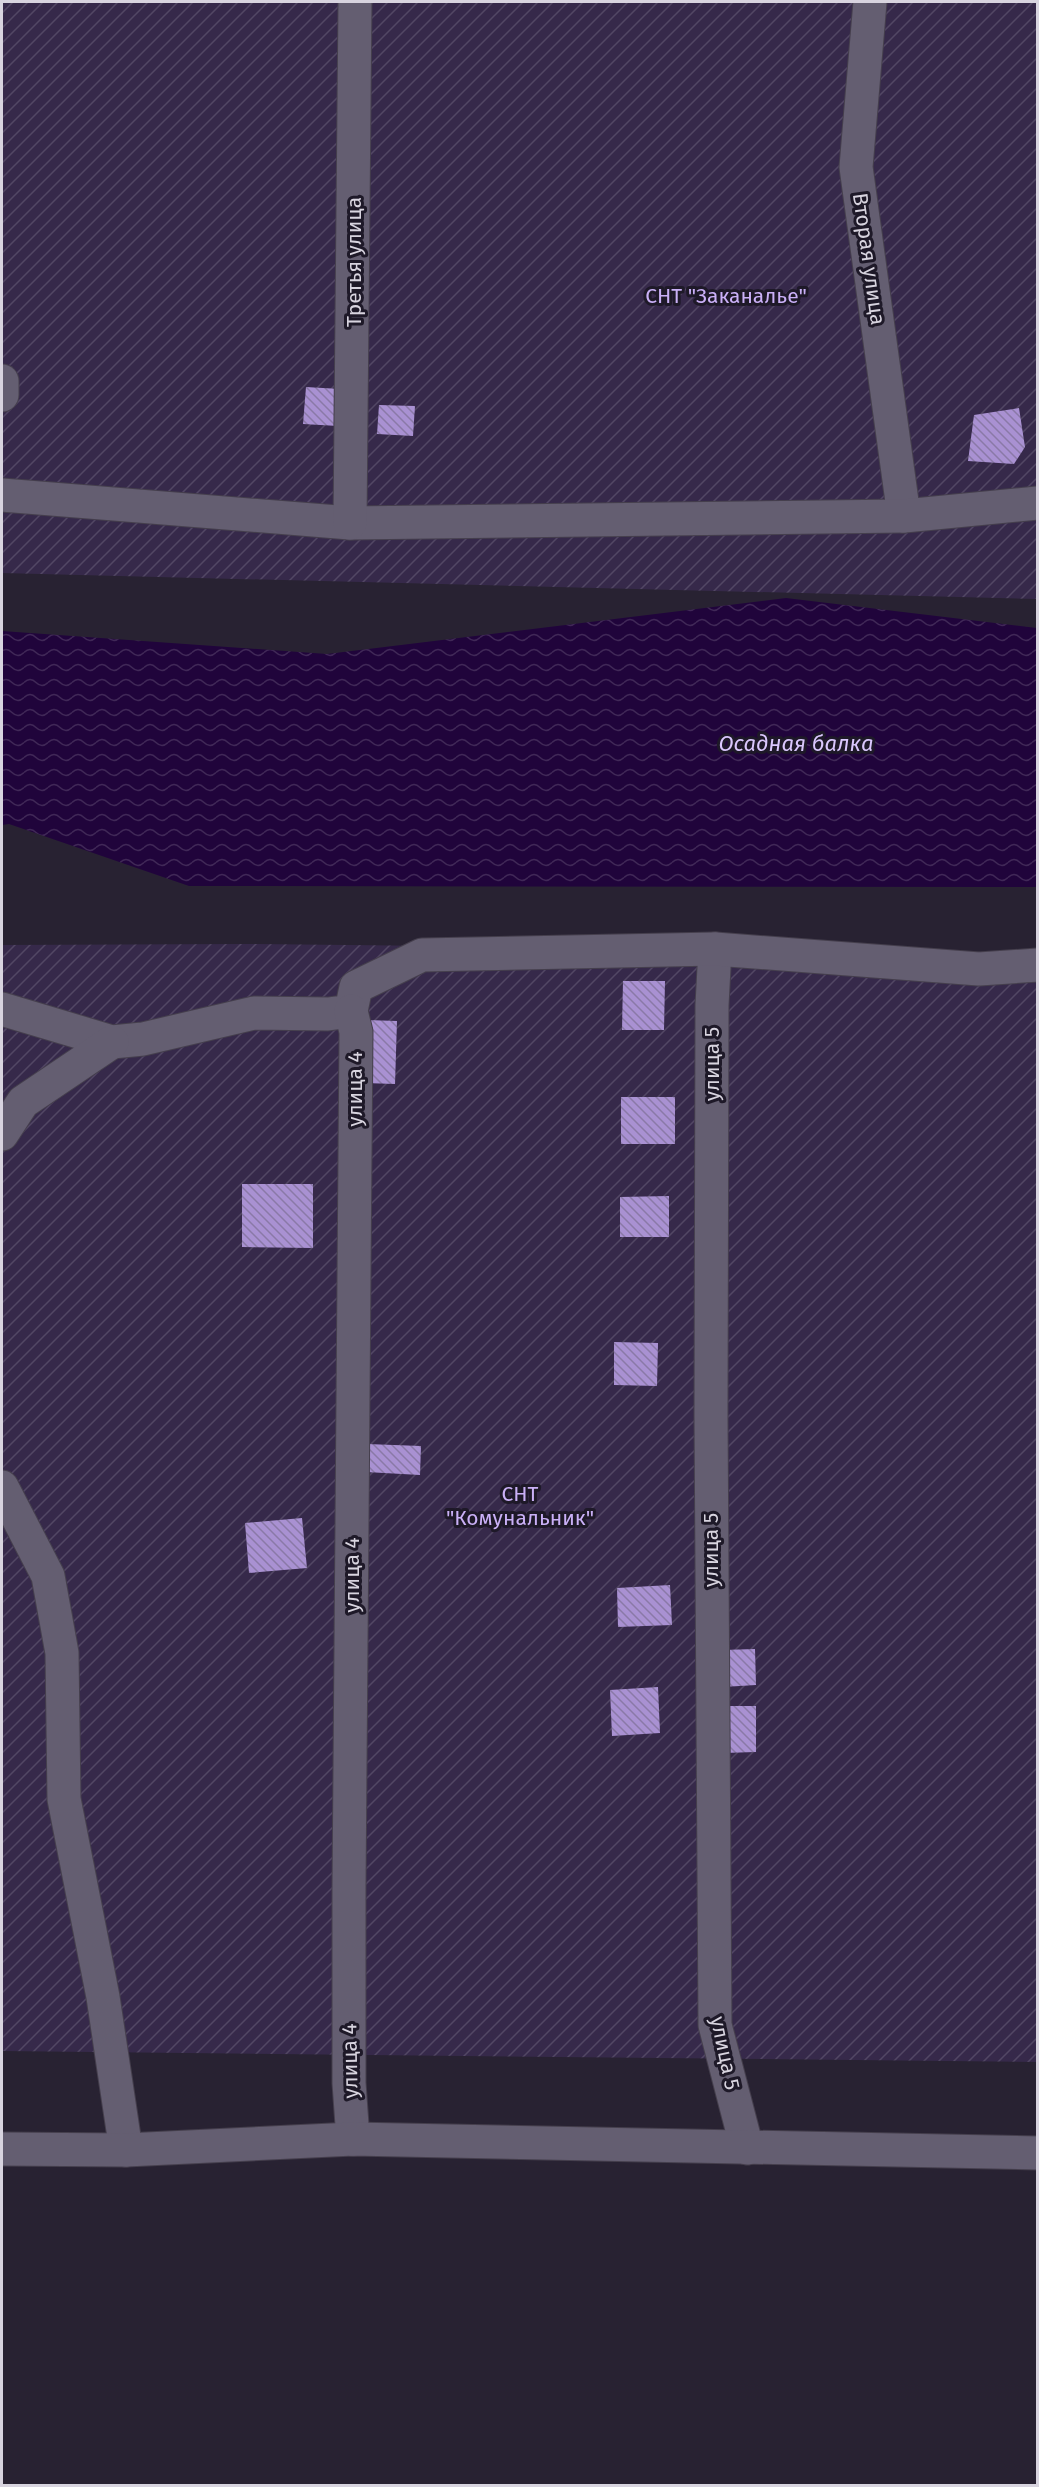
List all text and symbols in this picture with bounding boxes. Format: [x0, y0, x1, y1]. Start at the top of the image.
street label: Вторая улица [847, 191, 891, 327]
street label: Третья улица [341, 197, 367, 327]
park label: СНТ "Заканалье" [645, 283, 807, 309]
water label: Осадная балка [718, 730, 874, 757]
street label: улица 5 [699, 1027, 725, 1101]
street label: улица 4 [342, 1051, 368, 1127]
park label: СНТ "Комунальник" [446, 1481, 594, 1531]
street label: улица 5 [698, 1513, 724, 1587]
street label: улица 4 [339, 1537, 365, 1613]
street label: улица 5 [705, 2014, 745, 2092]
street label: улица 4 [336, 2023, 364, 2099]

